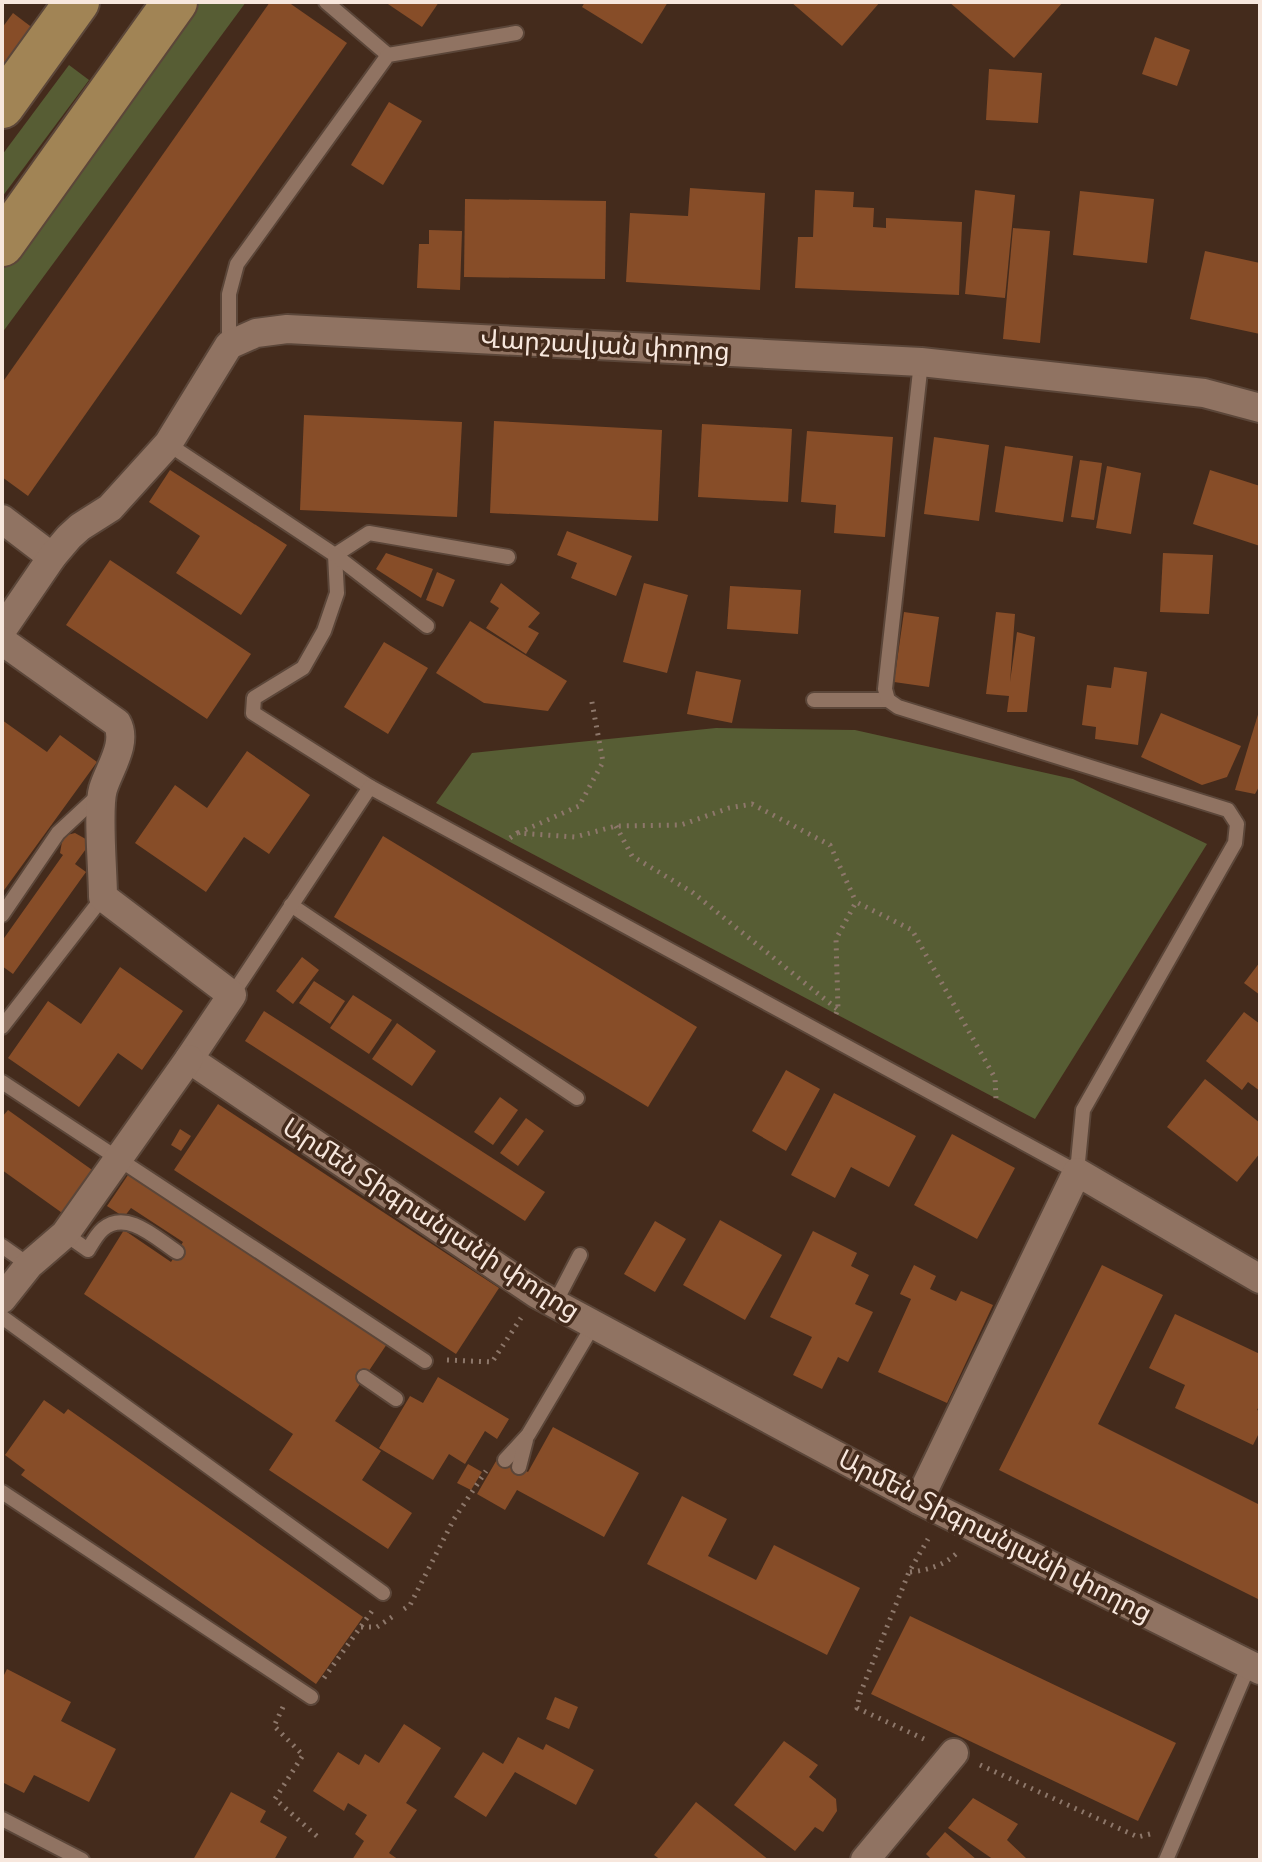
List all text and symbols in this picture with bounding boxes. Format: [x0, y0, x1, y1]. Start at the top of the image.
street label: Վարշավյան փողոց [479, 323, 731, 367]
street label: Արմեն Տիգրանյանի փողոց [277, 1111, 585, 1327]
street label: Արմեն Տիգրանյանի փողոց [833, 1443, 1157, 1629]

